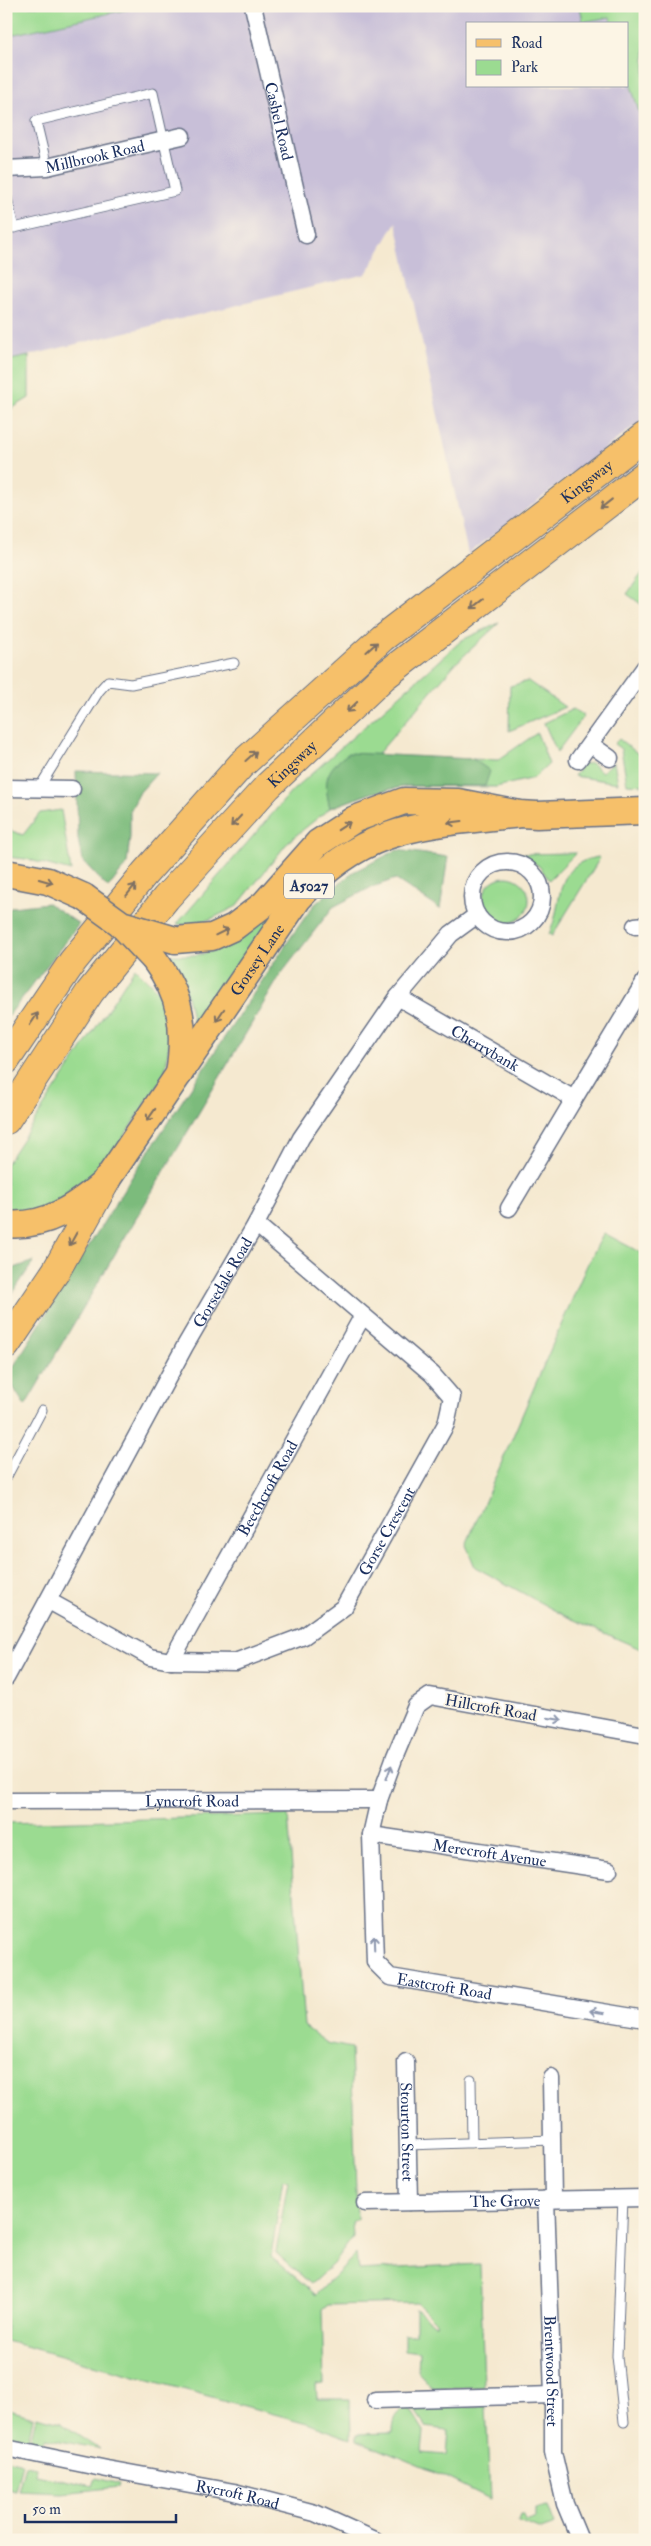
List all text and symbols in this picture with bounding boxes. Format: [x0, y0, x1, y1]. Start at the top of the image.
legend [466, 22, 628, 88]
text: Road [511, 34, 543, 53]
text: Park [511, 58, 538, 77]
street label: Cashel Road [260, 80, 297, 162]
street label: Millbrook Road [43, 136, 147, 178]
street label: Kingsway [557, 455, 618, 508]
one-way arrow [600, 499, 613, 510]
one-way arrow [470, 599, 484, 609]
one-way arrow [365, 641, 378, 653]
one-way arrow [345, 701, 358, 713]
street label: Kingsway [264, 736, 322, 792]
one-way arrow [245, 750, 258, 762]
one-way arrow [230, 815, 242, 828]
one-way arrow [447, 817, 463, 827]
one-way arrow [336, 821, 350, 831]
road number: A5027 [284, 874, 334, 898]
one-way arrow [38, 876, 54, 886]
one-way arrow [126, 884, 137, 897]
street label: Gorsey Lane [226, 920, 289, 1000]
one-way arrow [215, 927, 230, 937]
one-way arrow [215, 1008, 225, 1022]
one-way arrow [29, 1013, 39, 1027]
street label: Cherrybank [447, 1021, 523, 1076]
one-way arrow [146, 1108, 156, 1122]
one-way arrow [68, 1231, 78, 1246]
street label: Gorsedale Road [189, 1234, 257, 1332]
street label: Beechcroft Road [234, 1437, 303, 1540]
street label: Gorse Crescent [354, 1483, 420, 1580]
street label: Hillcroft Road [443, 1690, 538, 1726]
one-way arrow [546, 1714, 562, 1724]
one-way arrow [385, 1764, 394, 1780]
street label: Lyncroft Road [145, 1791, 239, 1812]
street label: Merecroft Avenue [431, 1835, 548, 1872]
one-way arrow [370, 1935, 379, 1951]
street label: Eastcroft Road [395, 1969, 493, 2005]
one-way arrow [589, 2006, 605, 2016]
street label: Stourton Street [395, 2082, 418, 2182]
street label: The Grove [469, 2191, 541, 2212]
street label: Brentwood Street [539, 2315, 562, 2427]
street label: Rycroft Road [194, 2476, 281, 2514]
scale bar [25, 2491, 176, 2523]
text: 50 m [32, 2500, 61, 2519]

